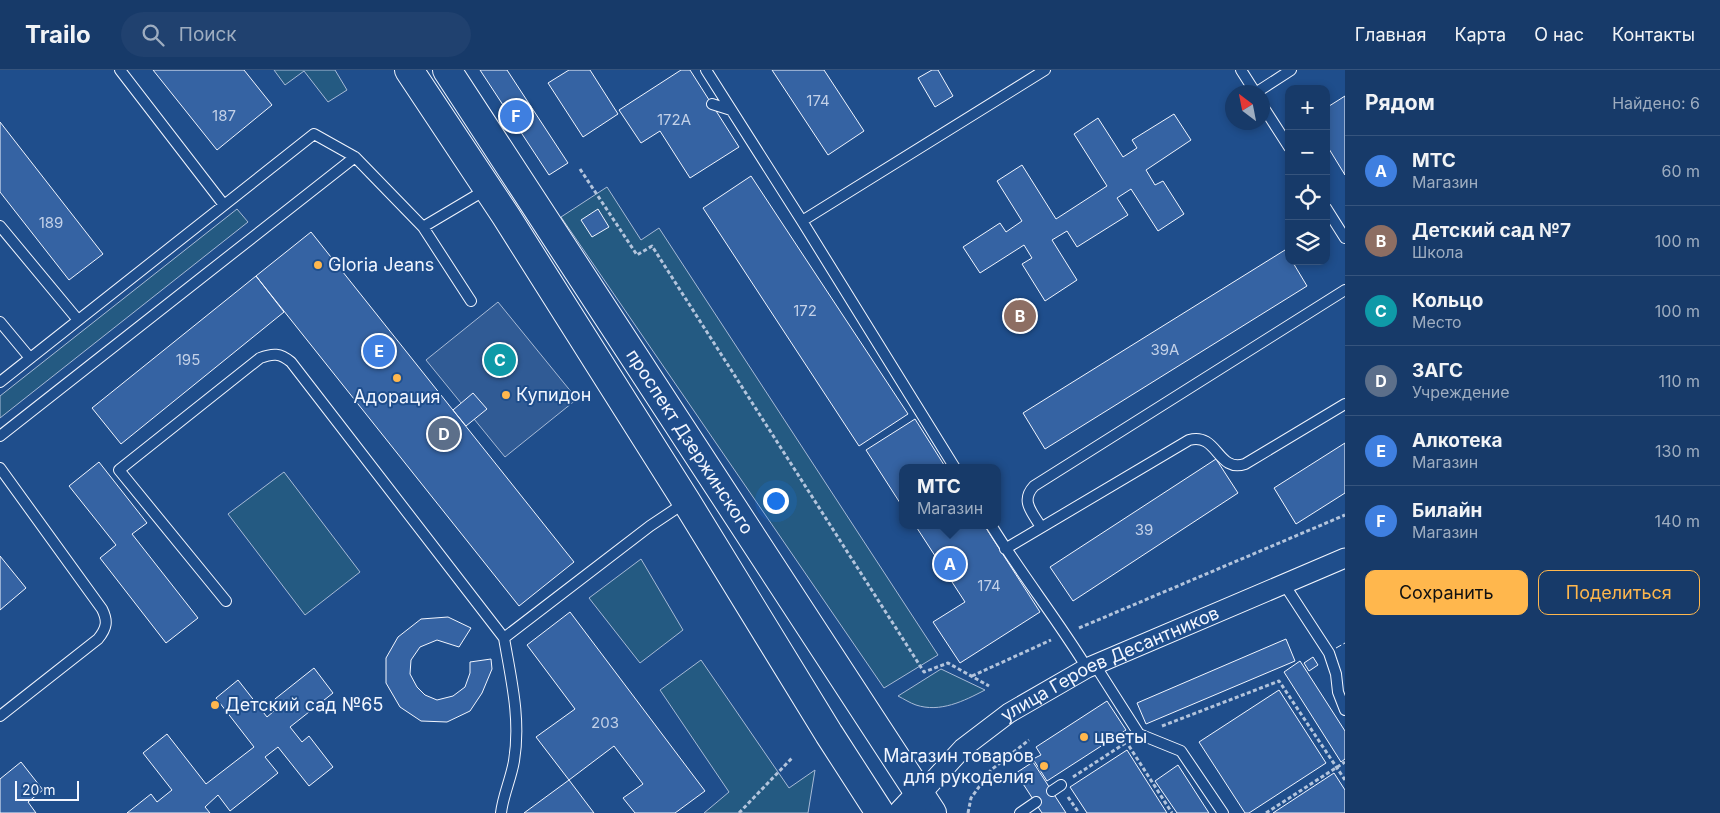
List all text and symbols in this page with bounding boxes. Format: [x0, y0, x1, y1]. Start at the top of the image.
search box [121, 12, 471, 57]
text: Trailo [25, 20, 91, 49]
icon: search [139, 21, 167, 49]
text: Поиск [179, 23, 237, 46]
text: Главная [1355, 24, 1426, 45]
text: Карта [1454, 24, 1506, 45]
text: О нас [1534, 24, 1584, 45]
text: Контакты [1612, 24, 1695, 45]
north arrow [1225, 85, 1270, 130]
map controls [1285, 85, 1330, 265]
button: + [1285, 85, 1330, 130]
text: Рядом [1365, 90, 1435, 115]
house number: 174 [806, 91, 830, 110]
text: Найдено: 6 [1612, 93, 1700, 113]
pin: F [500, 97, 532, 135]
house number: 187 [212, 106, 236, 125]
house number: 172А [657, 110, 691, 129]
button: − [1285, 130, 1330, 175]
text: МТС [1412, 149, 1456, 172]
text: A [1375, 161, 1387, 181]
text: 60 m [1661, 161, 1700, 181]
text: Магазин [1412, 172, 1478, 192]
button: locate [1285, 175, 1330, 220]
house number: 189 [39, 213, 63, 232]
text: Детский сад №7 [1412, 219, 1571, 242]
button: layers [1285, 220, 1330, 265]
text: B [1376, 231, 1386, 251]
text: 100 m [1655, 231, 1700, 251]
text: Школа [1412, 242, 1463, 262]
place label: Gloria Jeans [328, 254, 434, 275]
marker: Gloria Jeans [312, 259, 324, 271]
text: Кольцо [1412, 289, 1483, 312]
pin: B [1004, 297, 1036, 335]
house number: 172 [793, 301, 817, 320]
text: C [1375, 301, 1387, 321]
text: 100 m [1655, 301, 1700, 321]
text: Место [1412, 312, 1462, 332]
pin: E [363, 332, 395, 370]
house number: 39А [1151, 340, 1179, 359]
pin: C [484, 341, 516, 379]
street label: проспект Дзержинского [622, 345, 758, 538]
house number: 195 [176, 350, 200, 369]
text: ЗАГС [1412, 359, 1463, 382]
text: D [1375, 371, 1387, 391]
text: 110 m [1658, 371, 1700, 391]
marker: Адорация [391, 372, 403, 384]
text: Учреждение [1412, 382, 1510, 402]
place label: Купидон [516, 384, 591, 405]
place label: Адорация [353, 386, 441, 407]
marker: Купидон [500, 389, 512, 401]
pin: D [428, 415, 460, 453]
text: Алкотека [1412, 429, 1503, 452]
text: E [1376, 441, 1386, 461]
text: 130 m [1655, 441, 1700, 461]
text: Магазин [1412, 452, 1478, 472]
popup [899, 464, 1001, 529]
text: МТС [917, 475, 961, 498]
your location [763, 488, 789, 514]
text: Магазин [917, 498, 983, 518]
text: Билайн [1412, 499, 1482, 522]
text: F [1376, 511, 1386, 531]
text: 140 m [1655, 511, 1700, 531]
house number: 39 [1135, 520, 1153, 539]
text: Магазин [1412, 522, 1478, 542]
pin: A [934, 545, 966, 583]
button: Сохранить [1365, 570, 1528, 615]
button: Поделиться [1538, 570, 1700, 615]
house number: 174 [977, 576, 1001, 595]
street label: улица Героев Десантников [996, 602, 1222, 726]
place label: Детский сад №65 [225, 694, 383, 715]
marker: Детский сад №65 [209, 699, 221, 711]
house number: 203 [591, 713, 619, 732]
place label: цветы [1094, 726, 1147, 747]
marker: цветы [1078, 731, 1090, 743]
place label: Магазин товаров для рукоделия [883, 745, 1034, 787]
marker: Магазин товаров для рукоделия [1038, 760, 1050, 772]
scale bar [15, 778, 79, 801]
text: 20 m [22, 781, 56, 798]

